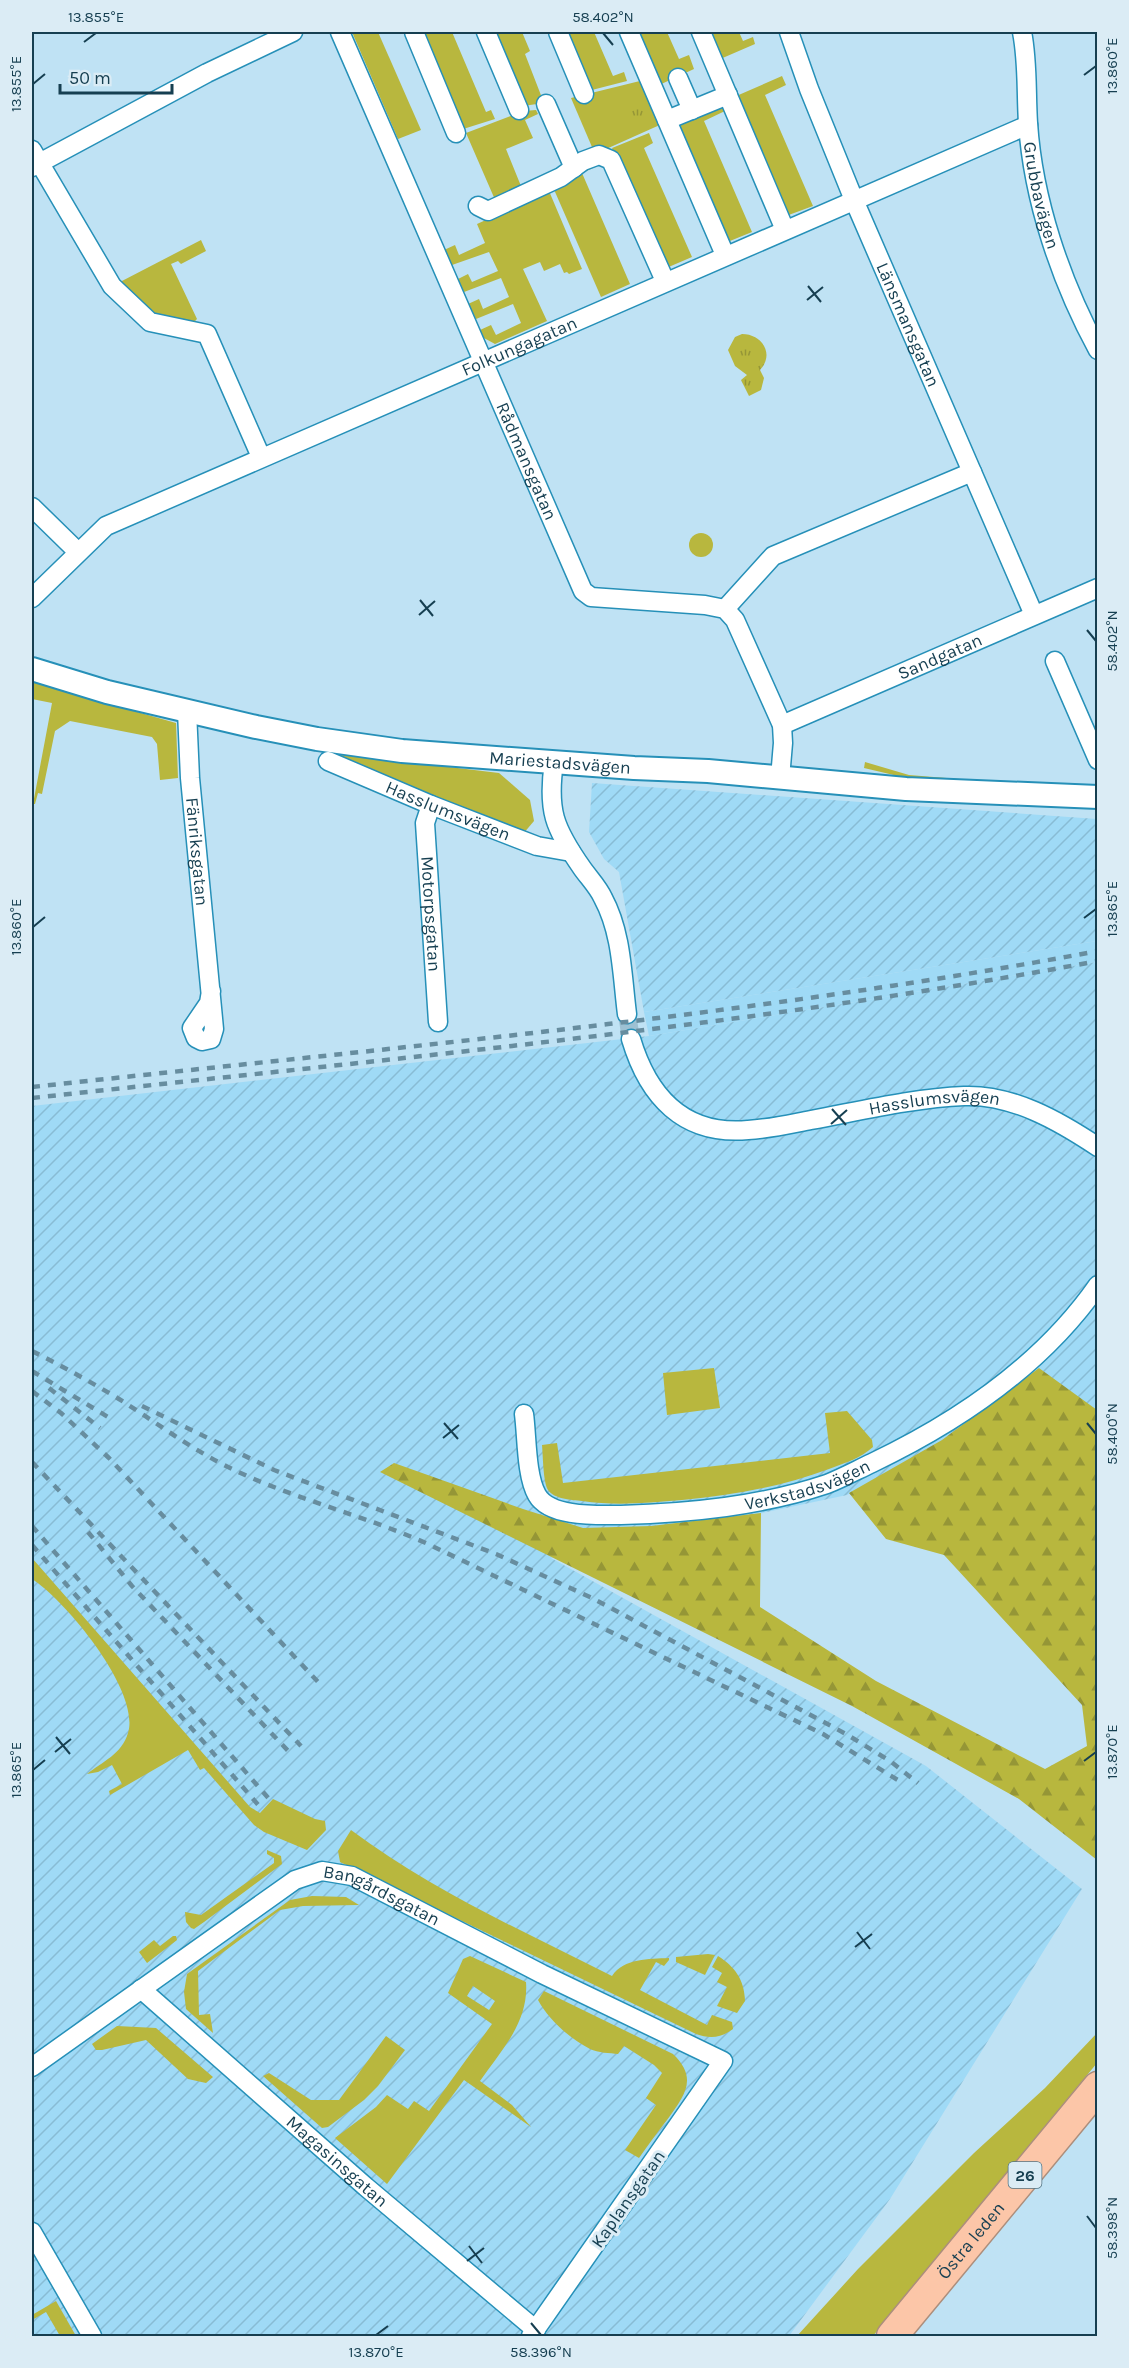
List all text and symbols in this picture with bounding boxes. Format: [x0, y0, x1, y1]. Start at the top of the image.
text: 13.855°E [68, 8, 124, 26]
text: 58.402°N [572, 8, 634, 26]
text: 13.860°E [1103, 38, 1121, 94]
text: 13.855°E [7, 56, 25, 112]
scale bar [60, 57, 172, 95]
text: 50 m [69, 67, 111, 89]
street label: Grubbavägen [1019, 140, 1064, 252]
street label: Länsmansgatan [871, 259, 945, 390]
street label: Folkungagatan [458, 312, 580, 381]
street label: Rådmansgatan [491, 399, 562, 524]
text: 58.402°N [1103, 610, 1121, 672]
street label: Sandgatan [894, 629, 985, 685]
street label: Mariestadsvägen [489, 746, 632, 779]
street label: Hasslumsvägen [382, 776, 514, 846]
street label: Fänriksgatan [181, 796, 213, 907]
street label: Motorpsgatan [416, 855, 446, 972]
text: 13.865°E [1103, 881, 1121, 937]
text: 13.860°E [7, 899, 25, 955]
street label: Hasslumsvägen [867, 1085, 1002, 1120]
text: 58.400°N [1103, 1403, 1121, 1465]
street label: Verkstadsvägen [743, 1455, 874, 1515]
text: 13.870°E [1103, 1724, 1121, 1780]
text: 13.865°E [7, 1742, 25, 1798]
street label: Bangårdsgatan [322, 1860, 444, 1931]
street label: Magasinsgatan [282, 2111, 392, 2212]
street label: Kaplansgatan [586, 2146, 670, 2252]
road number: 26 [1008, 2162, 1042, 2188]
street label: Östra leden [933, 2197, 1009, 2284]
text: 58.398°N [1103, 2197, 1121, 2259]
text: 13.870°E [348, 2343, 404, 2361]
text: 58.396°N [510, 2343, 572, 2361]

